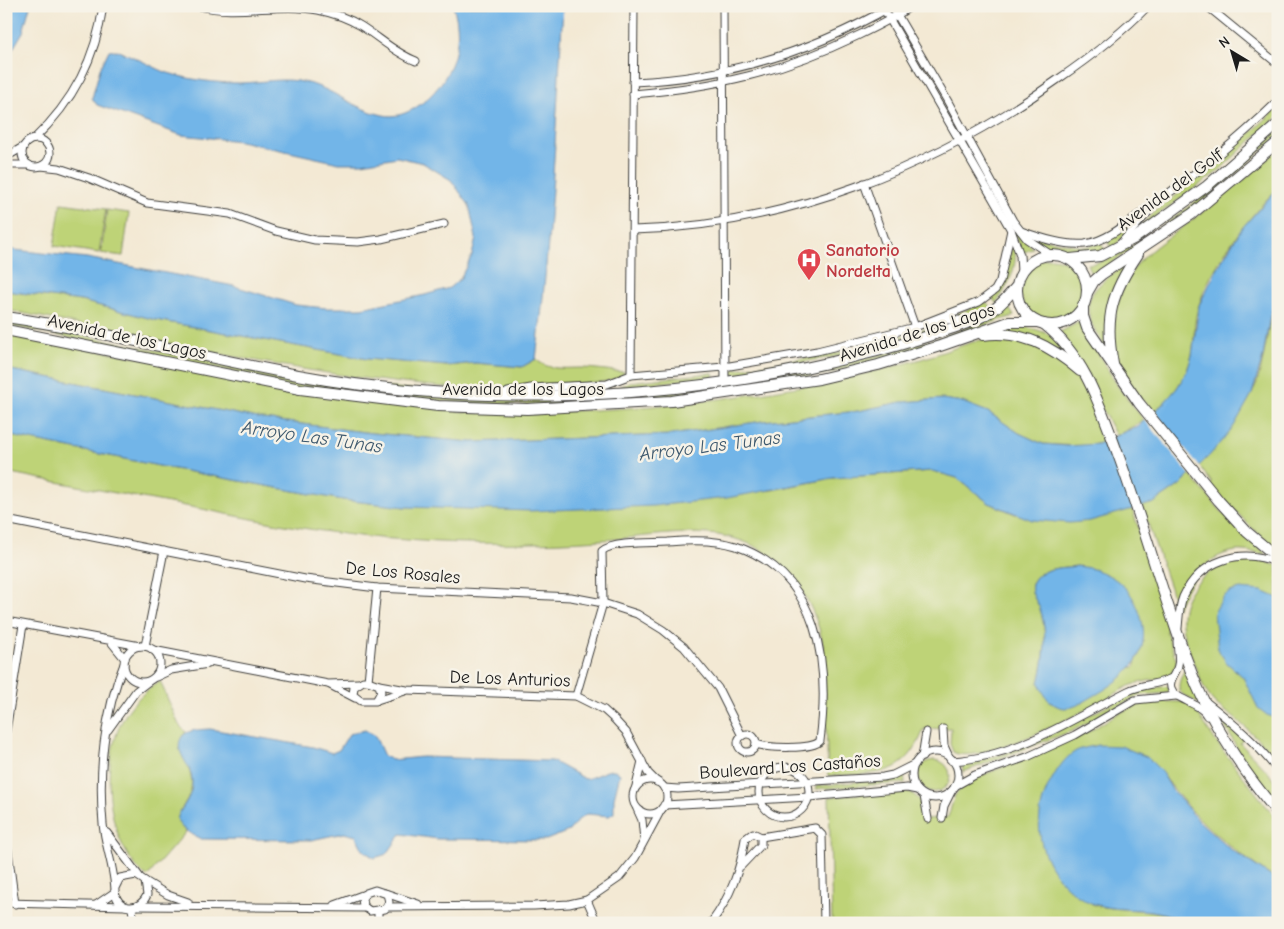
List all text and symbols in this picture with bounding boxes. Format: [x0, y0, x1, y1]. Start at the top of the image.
north arrow [1206, 28, 1256, 78]
text: N [1215, 33, 1233, 52]
street label: Avenida del Golf [1113, 144, 1228, 235]
place label: Sanatorio Nordelta [826, 240, 900, 282]
hospital icon: Sanatorio Nordelta [796, 247, 822, 281]
street label: Avenida de los Lagos [837, 299, 997, 367]
street label: Avenida de los Lagos [46, 310, 208, 364]
street label: Avenida de los Lagos [442, 379, 604, 400]
water label: Arroyo Las Tunas [239, 416, 384, 458]
water label: Arroyo Las Tunas [637, 426, 782, 466]
street label: De Los Rosales [345, 558, 461, 588]
street label: De Los Anturios [449, 666, 571, 692]
street label: Boulevard Los Castaños [699, 750, 881, 784]

